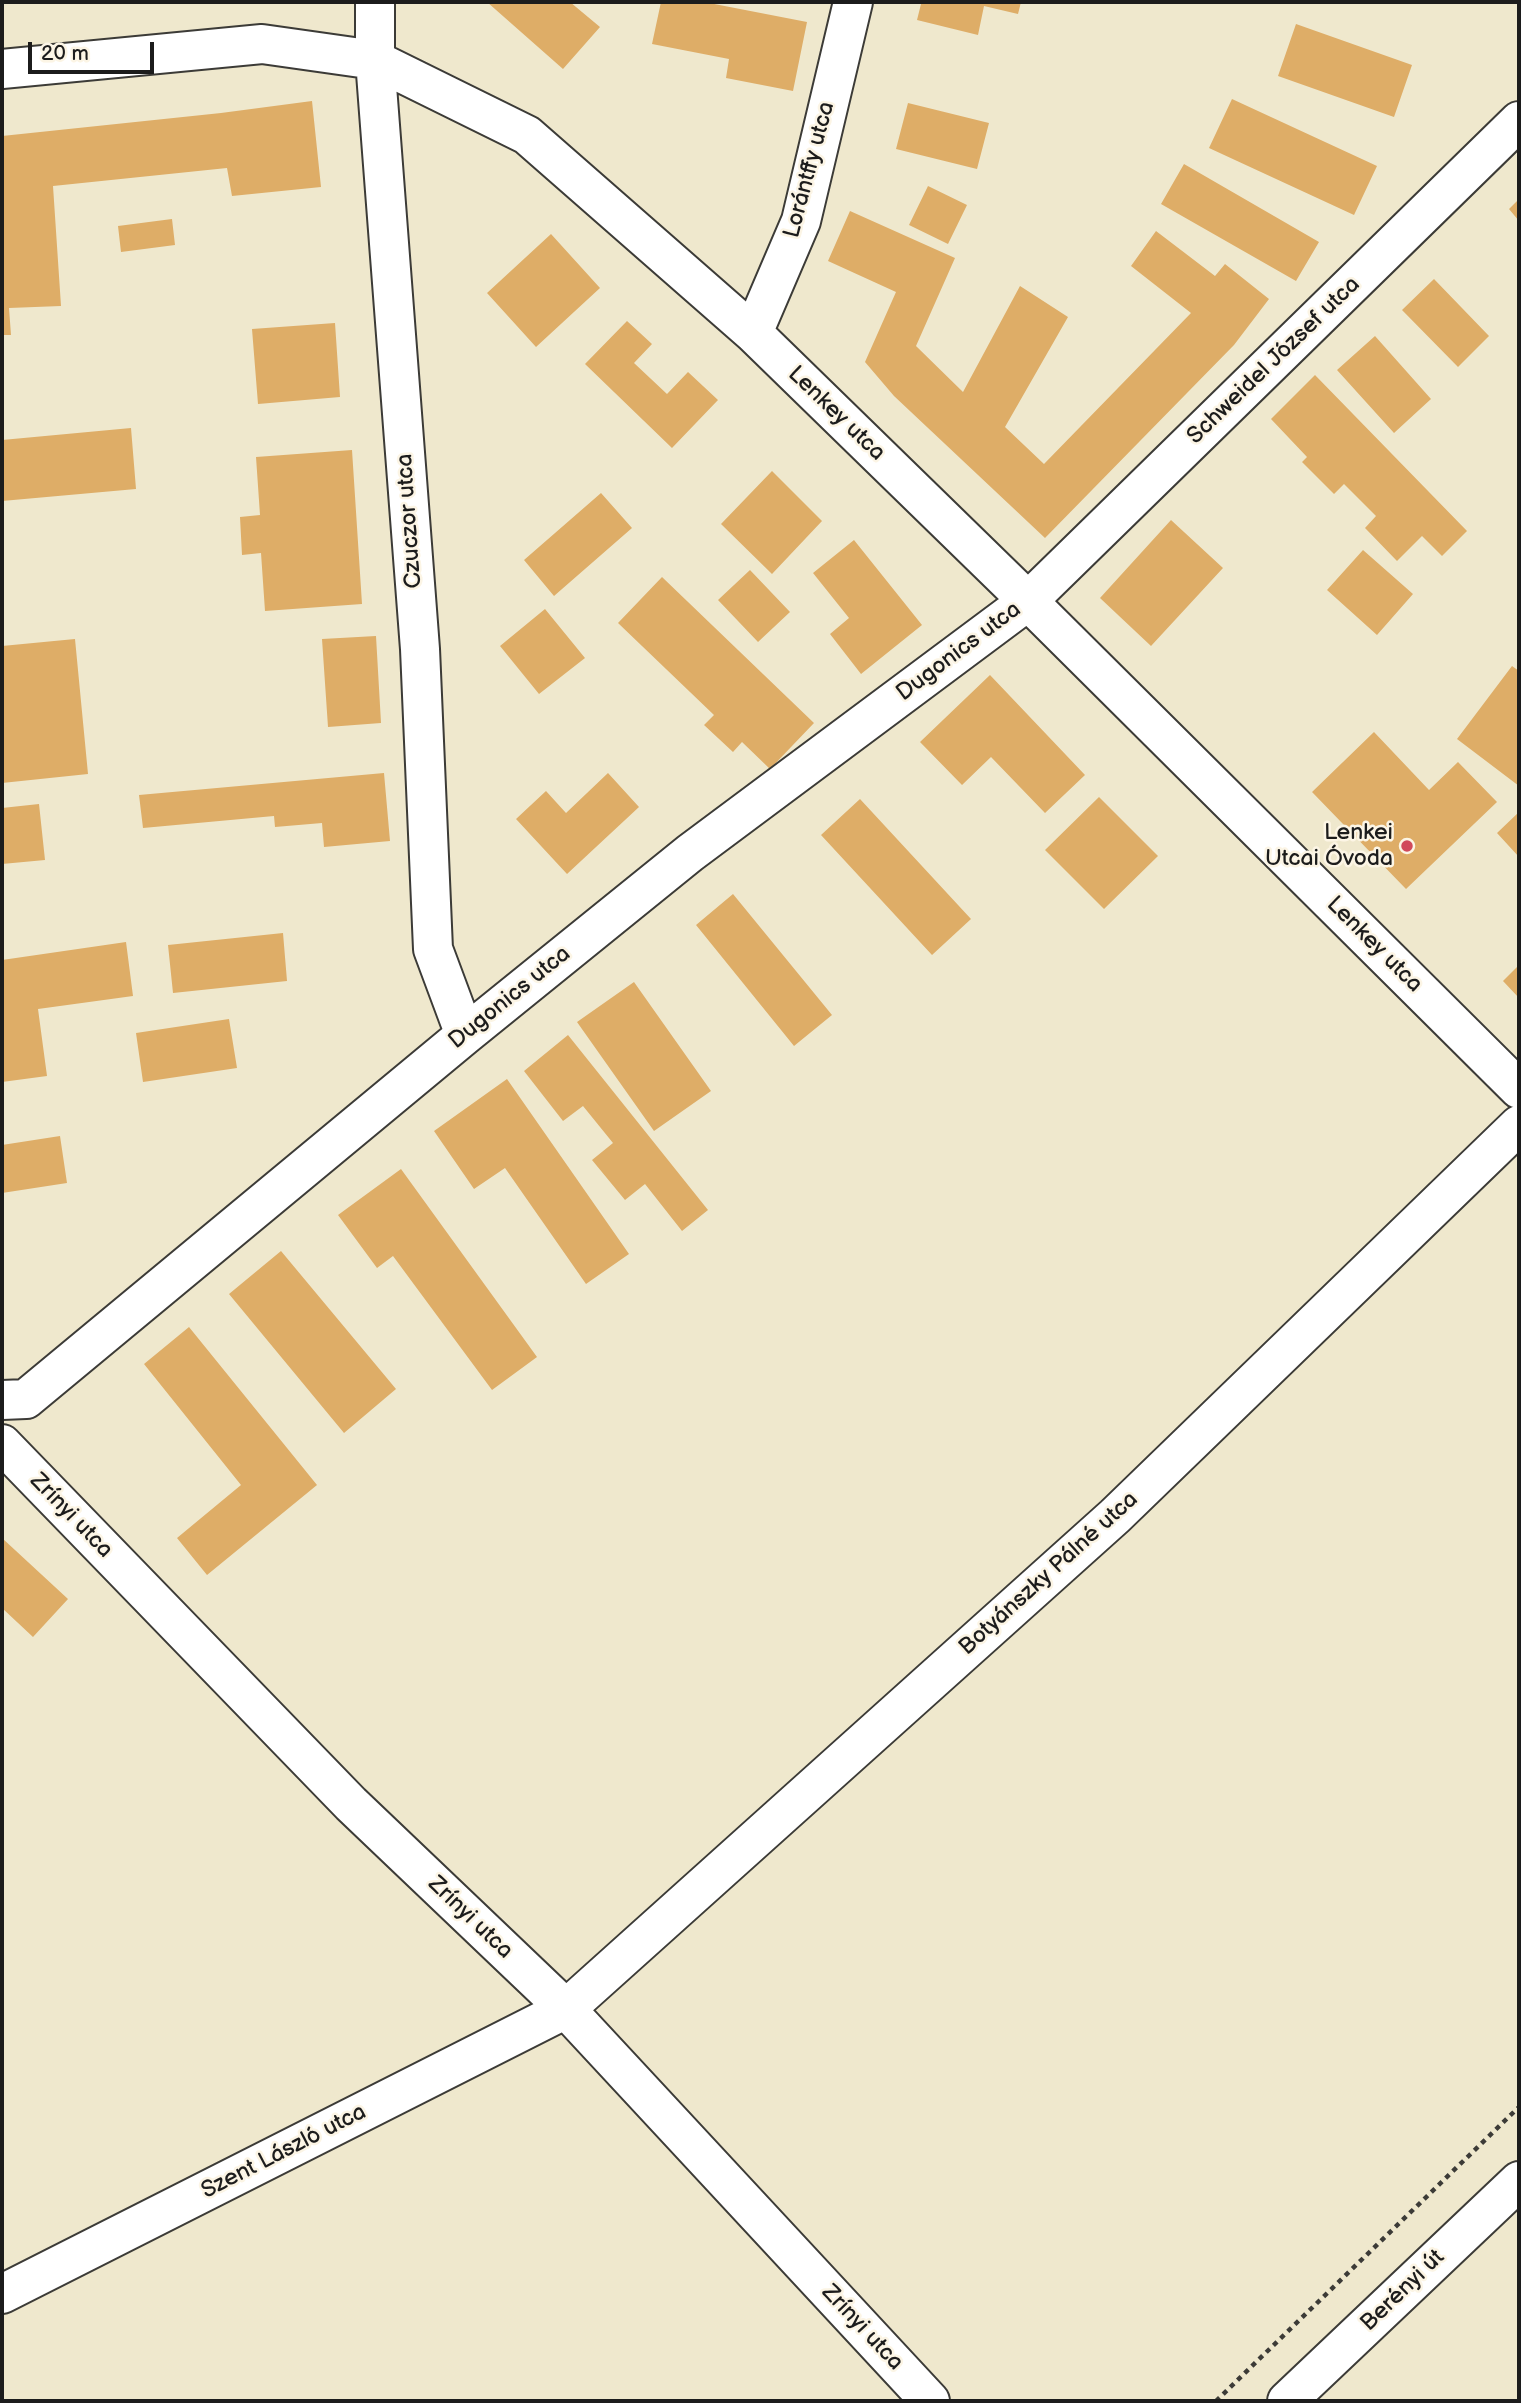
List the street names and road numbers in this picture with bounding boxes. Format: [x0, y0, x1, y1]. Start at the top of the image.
street label: Lorántffy utca [779, 99, 841, 241]
street label: Schweidel József utca [1182, 271, 1366, 451]
street label: Lenkey utca [782, 361, 890, 467]
street label: Czuczor utca [392, 453, 428, 589]
street label: Dugonics utca [891, 596, 1027, 708]
street label: Lenkey utca [1320, 891, 1428, 999]
street label: Dugonics utca [444, 941, 576, 1055]
street label: Zrínyi utca [24, 1468, 118, 1564]
street label: Botyánszky Pálné utca [954, 1486, 1144, 1662]
street label: Zrínyi utca [422, 1871, 518, 1965]
street label: Szent László utca [197, 2099, 371, 2205]
street label: Berényi út [1355, 2244, 1451, 2338]
street label: Zrínyi utca [815, 2279, 909, 2377]

